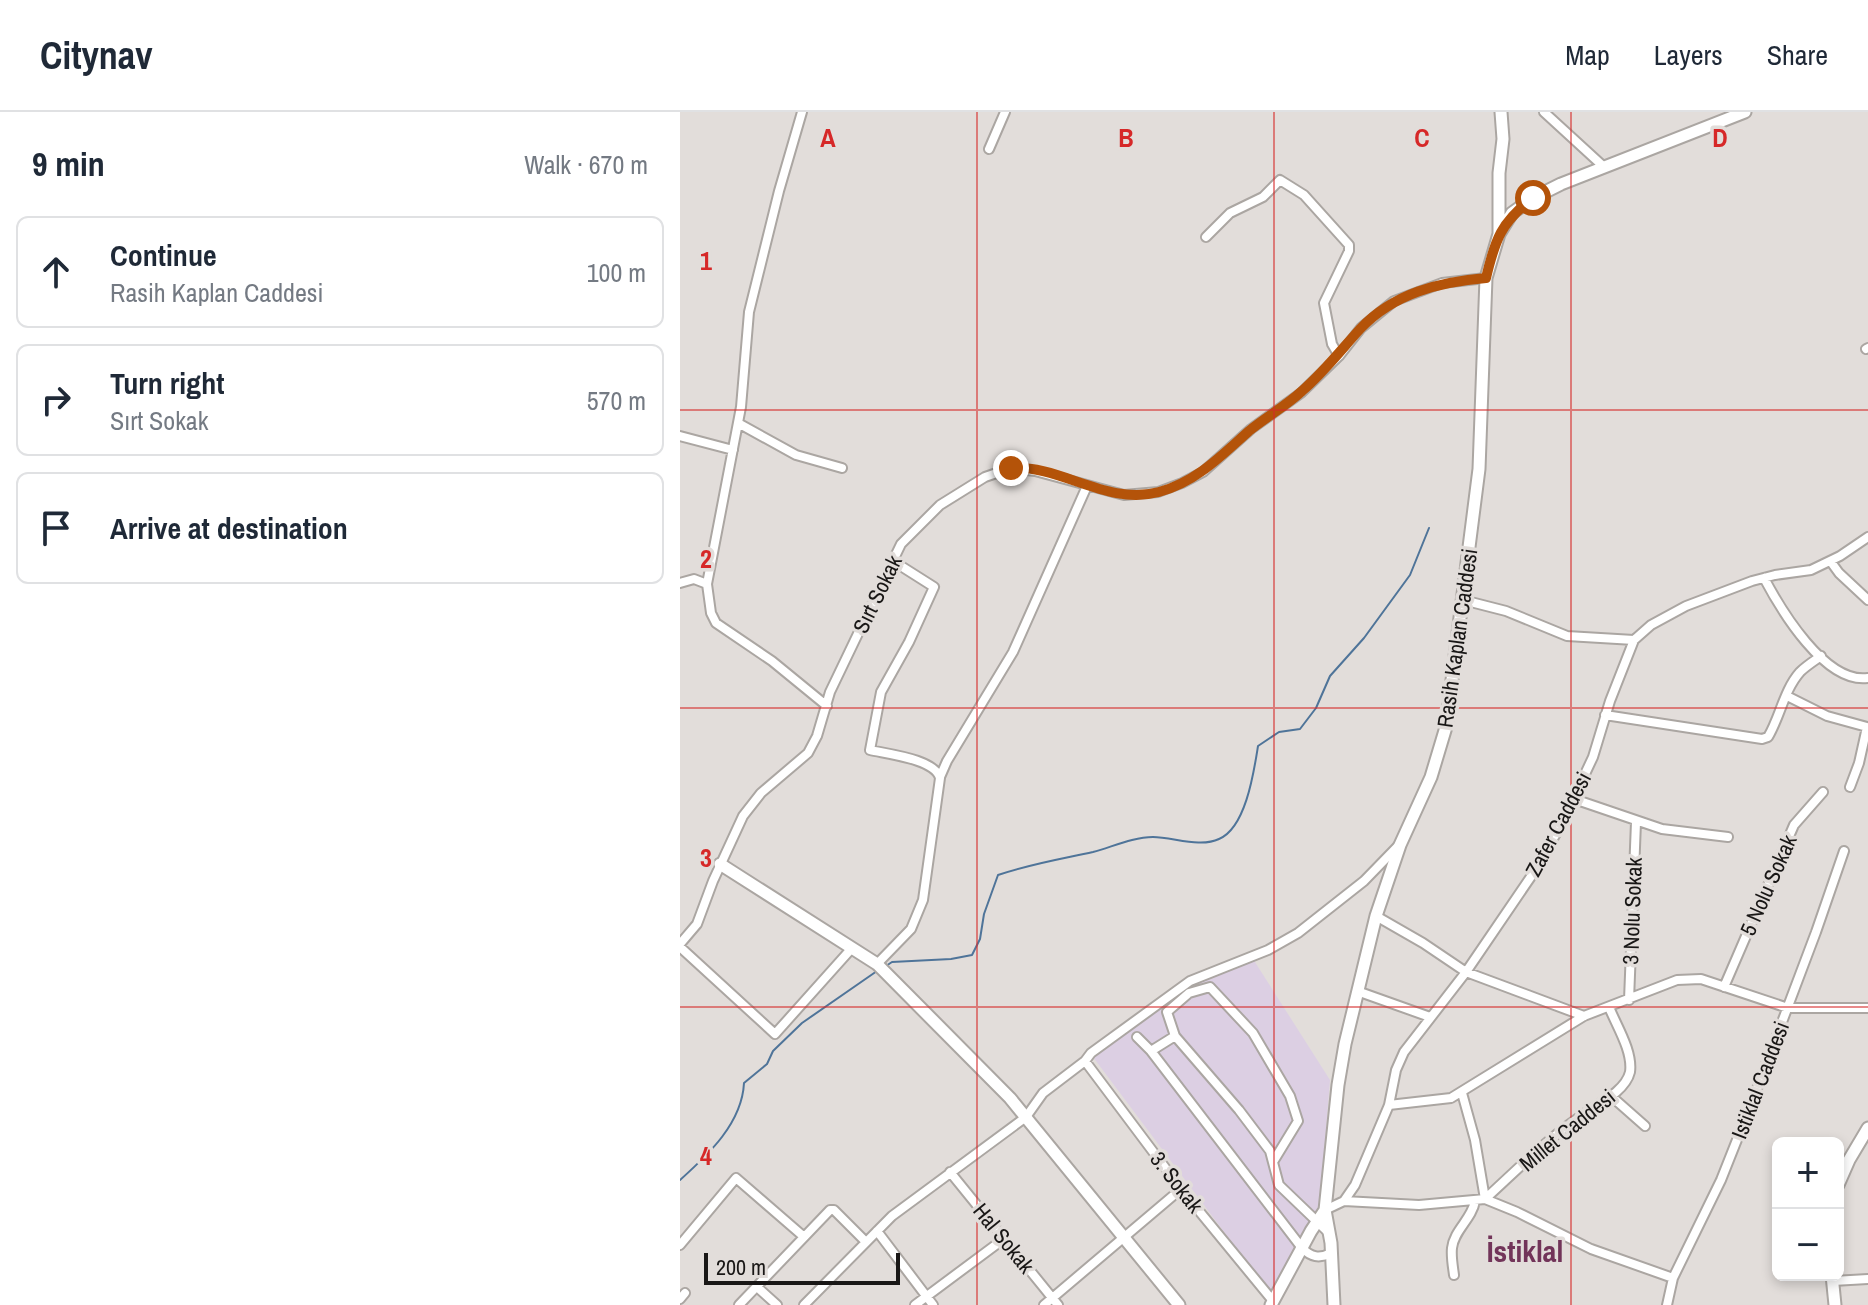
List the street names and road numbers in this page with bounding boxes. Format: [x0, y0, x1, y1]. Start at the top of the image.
street label: Rasih Kaplan Caddesi [1430, 547, 1484, 729]
street label: Sırt Sokak [845, 549, 909, 638]
street label: Zafer Caddesi [1518, 766, 1598, 882]
street label: 5 Nolu Sokak [1732, 829, 1804, 940]
street label: 3 Nolu Sokak [1615, 856, 1649, 965]
street label: Istiklal Caddesi [1724, 1017, 1796, 1143]
street label: Millet Caddesi [1513, 1082, 1621, 1178]
street label: 3. Sokak [1144, 1145, 1211, 1220]
street label: Hal Sokak [966, 1197, 1042, 1280]

